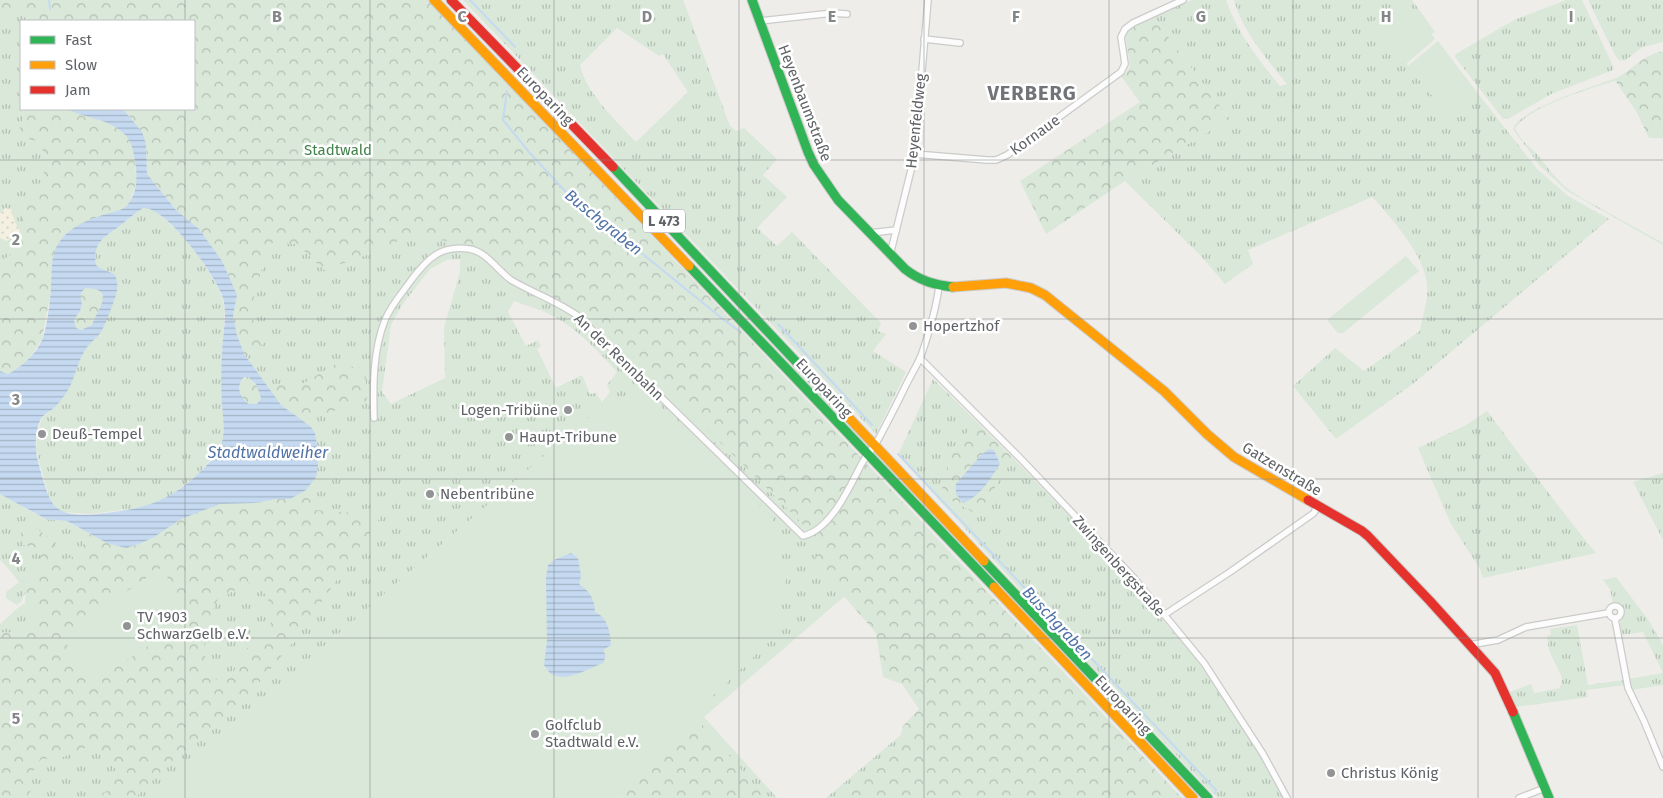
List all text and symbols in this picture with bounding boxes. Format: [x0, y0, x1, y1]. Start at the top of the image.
text: B [272, 7, 282, 26]
text: C [457, 7, 467, 26]
text: D [642, 7, 652, 26]
text: E [828, 7, 836, 26]
text: F [1012, 7, 1020, 26]
text: G [1196, 7, 1206, 26]
text: H [1381, 7, 1391, 26]
text: I [1569, 7, 1573, 26]
legend [20, 20, 195, 110]
text: Fast [65, 31, 92, 49]
street label: Heyenbaumstraße [774, 42, 836, 164]
text: Slow [65, 56, 97, 74]
street label: Europaring [513, 63, 577, 129]
street label: Heyenfeldweg [902, 72, 930, 170]
text: Jam [65, 81, 91, 99]
district label: VERBERG [986, 81, 1077, 105]
street label: Kornaue [1007, 111, 1063, 159]
park label: Stadtwald [304, 141, 372, 159]
water label: Buschgraben [561, 185, 646, 259]
road number: L 473 [643, 210, 685, 232]
text: 2 [12, 230, 20, 249]
street label: An der Rennbahn [571, 310, 667, 404]
place label: Hopertzhof [923, 317, 1000, 335]
marker: Hopertzhof [907, 320, 919, 332]
street label: Europaring [792, 355, 856, 421]
text: 3 [11, 390, 20, 409]
place label: Logen-Tribüne [460, 401, 558, 419]
marker: Logen-Tribüne [562, 404, 574, 416]
place label: Deuß-Tempel [52, 425, 143, 443]
marker: Deuß-Tempel [36, 428, 48, 440]
place label: Haupt-Tribune [519, 428, 617, 446]
marker: Haupt-Tribune [503, 431, 515, 443]
street label: Gatzenstraße [1239, 438, 1325, 500]
water label: Stadtwaldweiher [207, 443, 329, 462]
place label: Nebentribüne [440, 485, 534, 503]
marker: Nebentribüne [424, 488, 436, 500]
street label: Zwingenbergstraße [1069, 512, 1169, 620]
text: 4 [11, 549, 21, 568]
water label: Buschgraben [1019, 583, 1097, 664]
place label: TV 1903 SchwarzGelb e.V. [137, 608, 249, 643]
marker: TV 1903 SchwarzGelb e.V. [121, 620, 133, 632]
street label: Europaring [1091, 672, 1155, 738]
text: 5 [12, 709, 21, 728]
place label: Golfclub Stadtwald e.V. [545, 716, 639, 751]
marker: Golfclub Stadtwald e.V. [529, 728, 541, 740]
place label: Christus König [1341, 764, 1439, 782]
marker: Christus König [1325, 767, 1337, 779]

